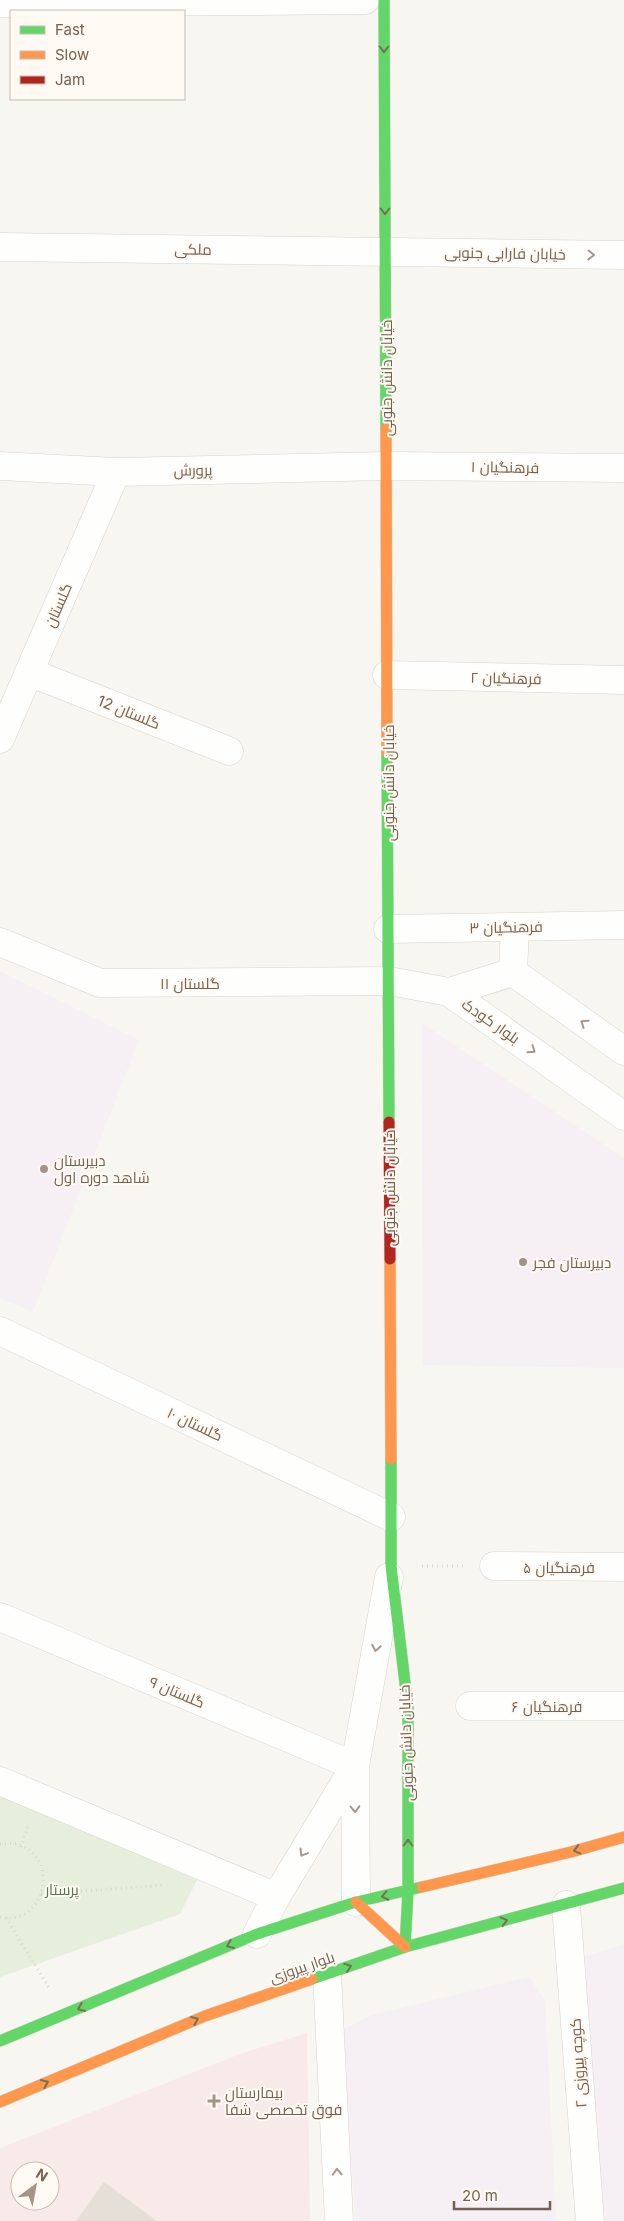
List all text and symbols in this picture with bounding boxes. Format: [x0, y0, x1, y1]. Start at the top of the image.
legend [10, 10, 185, 100]
text: Fast [55, 20, 85, 39]
text: Slow [55, 45, 89, 64]
one-way arrow [379, 45, 389, 53]
text: Jam [55, 70, 85, 89]
one-way arrow [380, 208, 390, 215]
street label: ملکی [174, 239, 212, 260]
street label: خیابان فارابی جنوبی [444, 242, 566, 265]
one-way arrow [588, 250, 596, 260]
street label: خیابان دانش جنوبی [377, 320, 397, 436]
street label: فرهنگیان ۱ [471, 457, 539, 478]
street label: پرورش [173, 460, 213, 481]
street label: گلستان [40, 580, 77, 630]
street label: فرهنگیان ۲ [470, 668, 542, 689]
street label: گلستان 12 [94, 691, 163, 734]
street label: خیابان دانش جنوبی [379, 725, 399, 841]
street label: فرهنگیان ۳ [469, 917, 543, 938]
street label: گلستان ۱۱ [160, 974, 220, 994]
street label: بلوار کودک [458, 994, 524, 1048]
one-way arrow [581, 1020, 590, 1028]
one-way arrow [526, 1044, 536, 1053]
street label: خیابان دانش جنوبی [380, 1130, 400, 1246]
place label: دبیرستان شاهد دوره اول [54, 1151, 150, 1187]
marker: دبیرستان شاهد دوره اول [38, 1163, 50, 1175]
place label: دبیرستان فجر [532, 1253, 611, 1273]
marker: دبیرستان فجر [517, 1256, 529, 1268]
street label: گلستان ۱۰ [164, 1403, 226, 1446]
street label: فرهنگیان ۵ [523, 1558, 595, 1578]
one-way arrow [372, 1644, 382, 1652]
street label: گلستان ۹ [146, 1672, 208, 1713]
street label: خیابان دانش جنوبی [394, 1684, 419, 1802]
street label: فرهنگیان ۶ [512, 1697, 582, 1717]
one-way arrow [350, 1805, 360, 1813]
one-way arrow [403, 1838, 413, 1846]
one-way arrow [574, 1845, 582, 1855]
one-way arrow [299, 1848, 309, 1857]
park label: پرستار [44, 1880, 79, 1900]
one-way arrow [381, 1890, 389, 1901]
one-way arrow [500, 1916, 509, 1927]
one-way arrow [226, 1939, 235, 1950]
street label: بلوار پیروزی [267, 1947, 338, 1988]
one-way arrow [343, 1962, 352, 1972]
one-way arrow [77, 2002, 86, 2013]
one-way arrow [190, 2016, 199, 2027]
street label: کوچه پیروزی ۲ [565, 2017, 592, 2108]
one-way arrow [40, 2078, 49, 2089]
place label: بیمارستان فوق تخصصی شفا [225, 2083, 342, 2120]
marker: بیمارستان فوق تخصصی شفا [207, 2094, 221, 2108]
north arrow [10, 2161, 60, 2211]
text: N [33, 2165, 51, 2185]
one-way arrow [331, 2168, 342, 2176]
scale bar [454, 2178, 550, 2210]
text: 20 m [462, 2186, 498, 2205]

